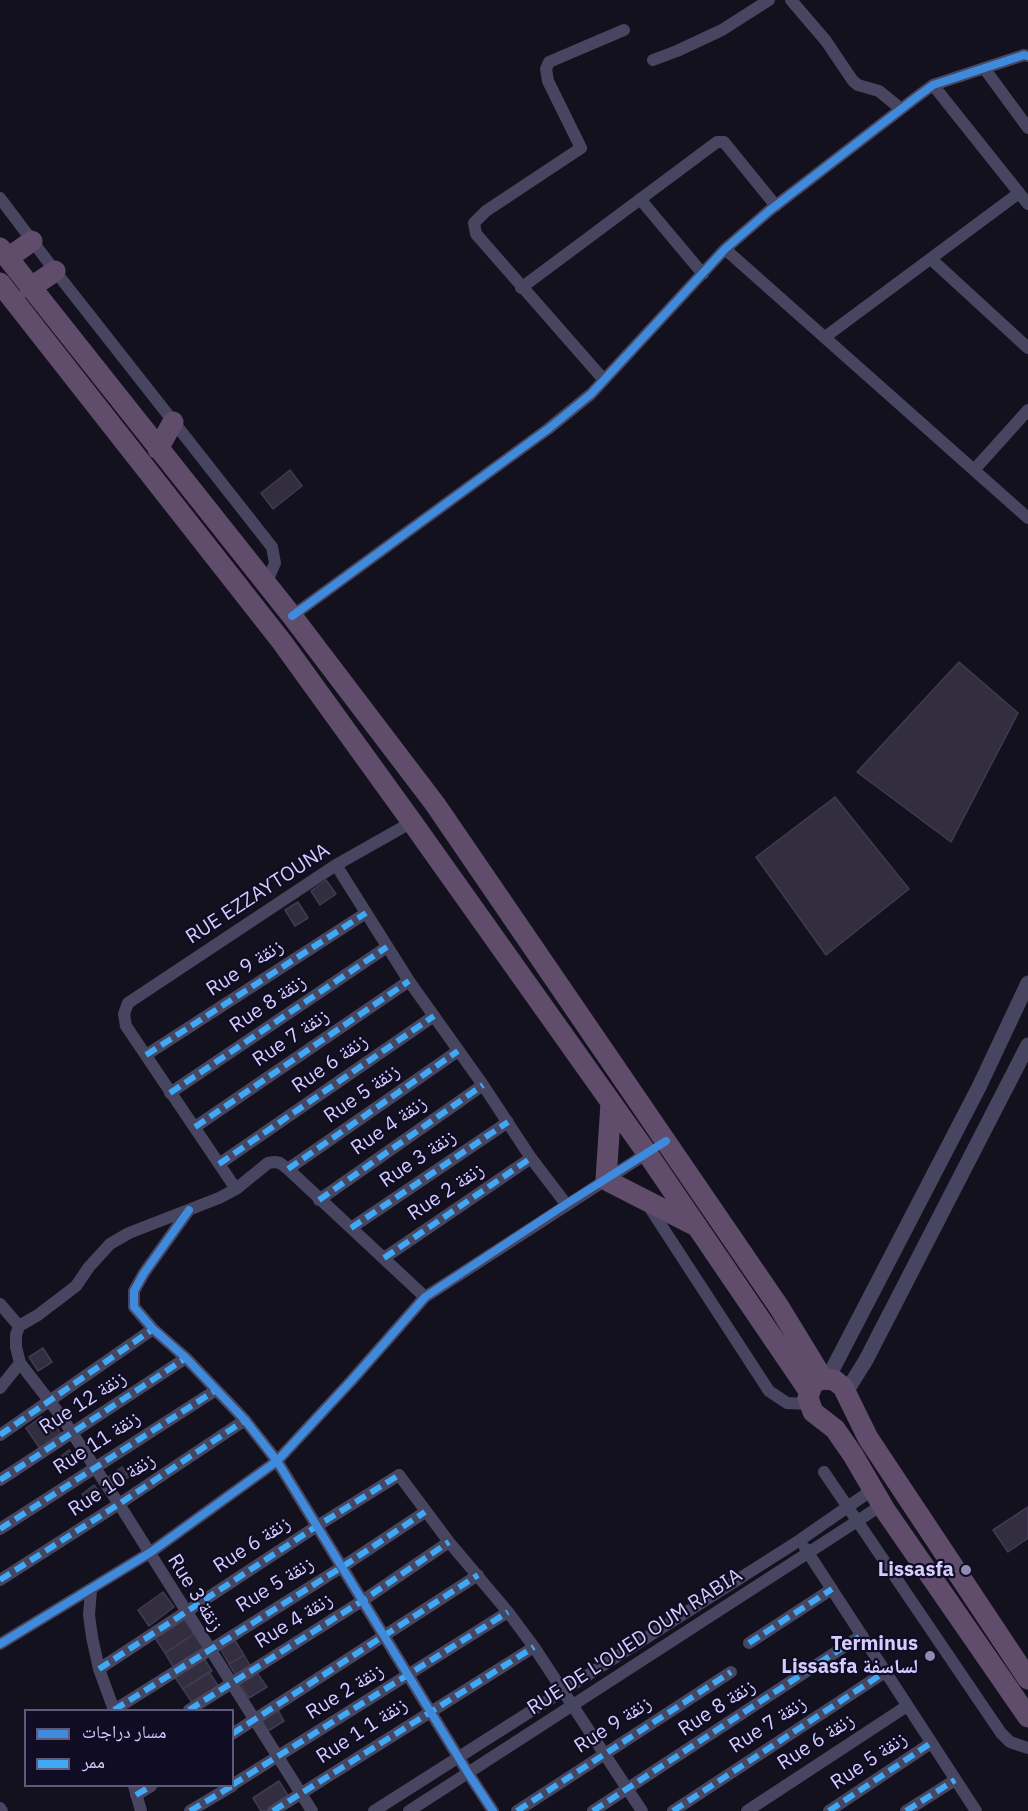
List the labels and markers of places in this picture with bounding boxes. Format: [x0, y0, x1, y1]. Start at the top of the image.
place label: Lissasfa [878, 1558, 954, 1582]
marker: Lissasfa [959, 1563, 973, 1577]
place label: Terminus Lissasfa لساسفة [781, 1632, 918, 1679]
marker: Terminus Lissasfa لساسفة [923, 1649, 937, 1663]

